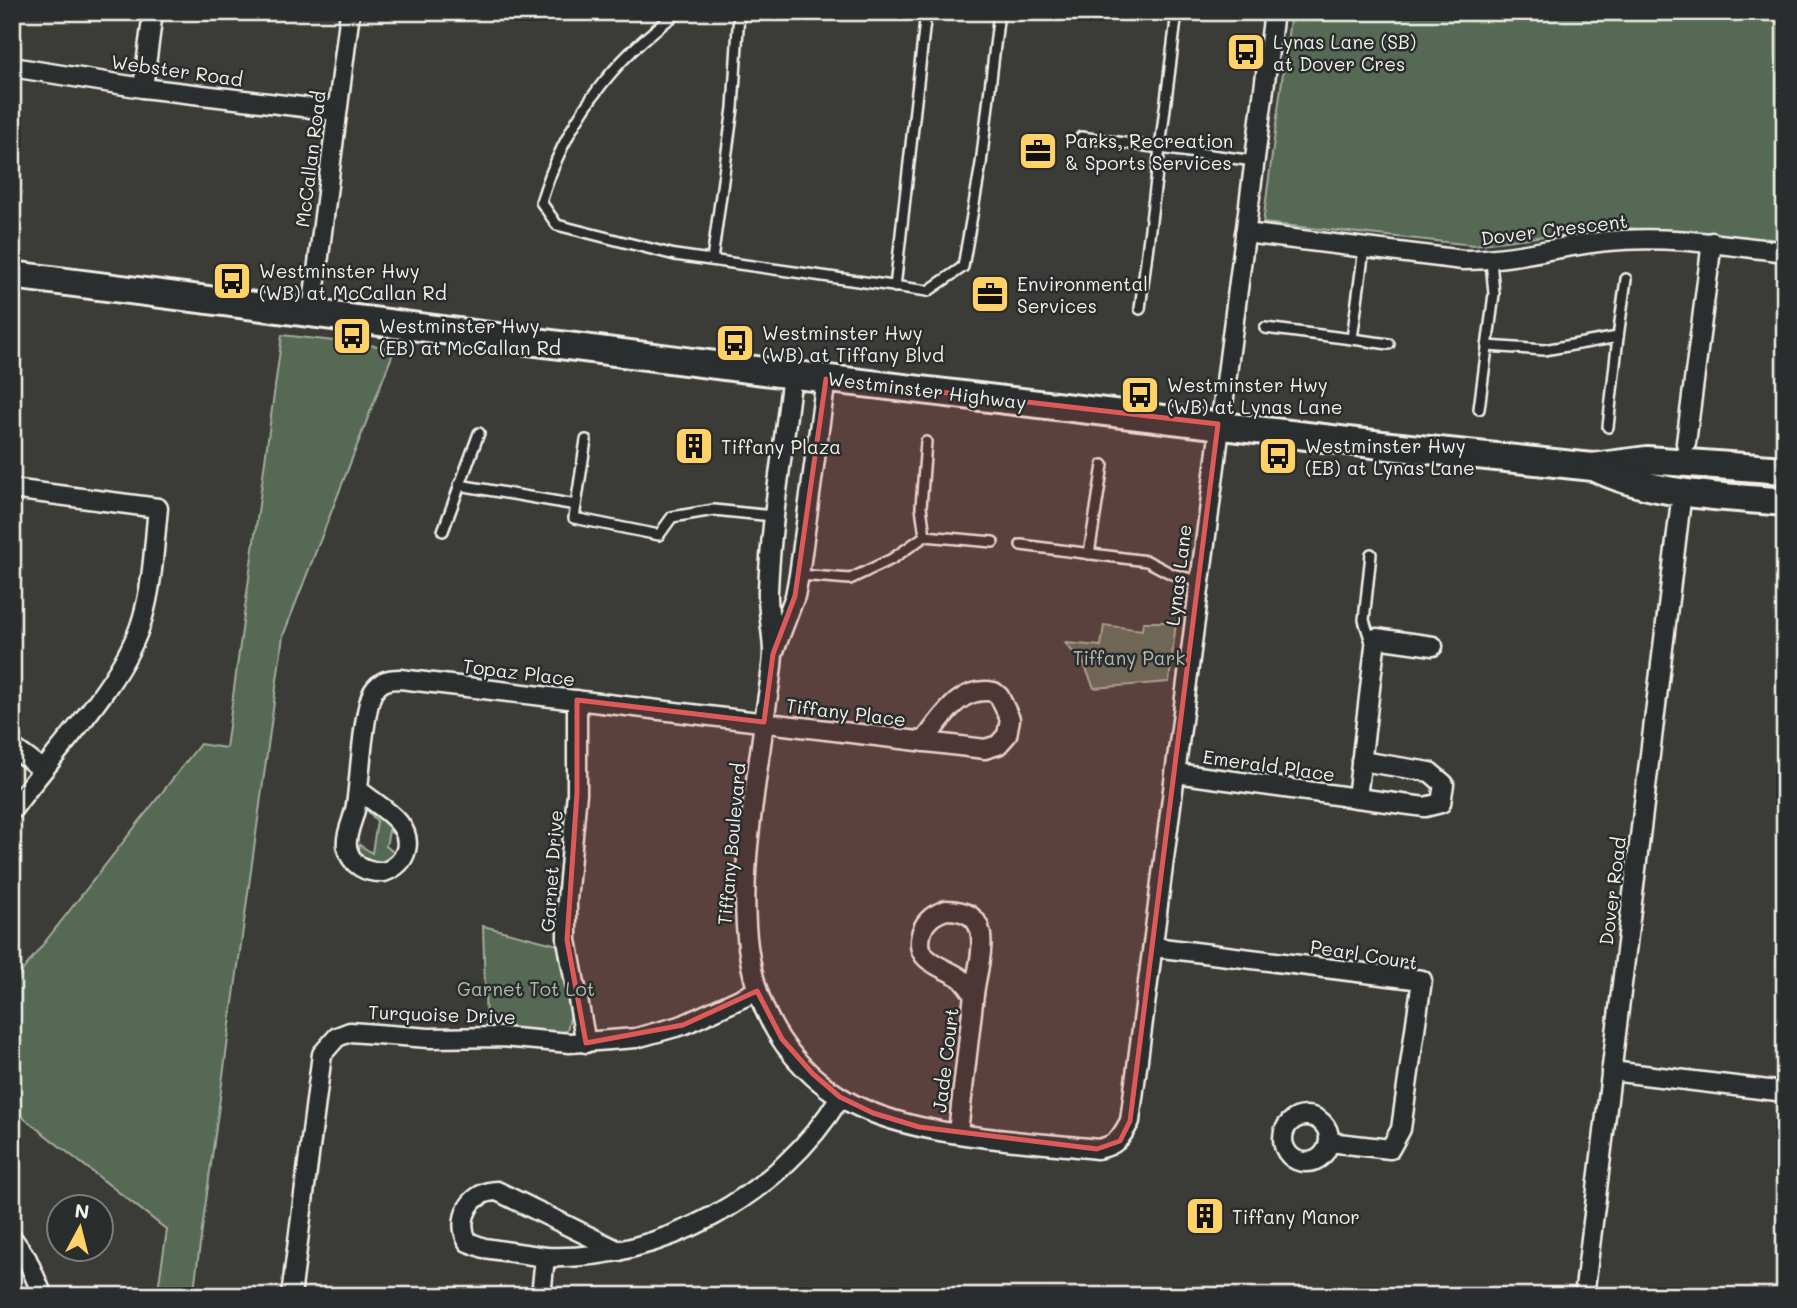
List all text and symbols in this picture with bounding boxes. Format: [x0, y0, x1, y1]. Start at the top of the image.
place label: Lynas Lane (SB) at Dover Cres [1273, 29, 1416, 76]
bus stop icon: Lynas Lane (SB) at Dover Cres [1225, 31, 1267, 73]
street label: Webster Road [109, 48, 245, 92]
street label: McCallan Road [289, 89, 331, 229]
place label: Parks, Recreation & Sports Services [1065, 128, 1233, 175]
office icon: Parks, Recreation & Sports Services [1017, 130, 1059, 172]
street label: Dover Crescent [1479, 208, 1629, 250]
place label: Westminster Hwy (WB) at McCallan Rd [259, 258, 447, 305]
bus stop icon: Westminster Hwy (WB) at McCallan Rd [211, 260, 253, 302]
place label: Environmental Services [1017, 271, 1148, 318]
office icon: Environmental Services [969, 273, 1011, 315]
place label: Westminster Hwy (EB) at McCallan Rd [379, 313, 561, 360]
bus stop icon: Westminster Hwy (EB) at McCallan Rd [331, 315, 373, 357]
place label: Westminster Hwy (WB) at Tiffany Blvd [762, 320, 944, 367]
bus stop icon: Westminster Hwy (WB) at Tiffany Blvd [714, 322, 756, 364]
street label: Westminster Highway [826, 365, 1028, 415]
place label: Westminster Hwy (WB) at Lynas Lane [1167, 372, 1342, 419]
bus stop icon: Westminster Hwy (WB) at Lynas Lane [1119, 374, 1161, 416]
building icon: Tiffany Plaza [673, 425, 715, 467]
place label: Westminster Hwy (EB) at Lynas Lane [1305, 433, 1475, 480]
place label: Tiffany Plaza [721, 434, 841, 459]
bus stop icon: Westminster Hwy (EB) at Lynas Lane [1257, 435, 1299, 477]
street label: Lynas Lane [1159, 523, 1197, 627]
park label: Tiffany Park [1073, 645, 1185, 670]
street label: Topaz Place [461, 653, 577, 691]
street label: Tiffany Place [785, 692, 907, 732]
street label: Emerald Place [1201, 743, 1337, 787]
street label: Tiffany Boulevard [711, 762, 751, 926]
street label: Garnet Drive [534, 809, 568, 933]
street label: Dover Road [1593, 835, 1631, 947]
street label: Pearl Court [1308, 933, 1420, 975]
park label: Garnet Tot Lot [457, 976, 595, 1001]
street label: Turquoise Drive [368, 999, 516, 1029]
street label: Jade Court [926, 1006, 964, 1114]
north arrow [46, 1192, 116, 1262]
building icon: Tiffany Manor [1184, 1195, 1226, 1237]
text: N [73, 1197, 91, 1224]
place label: Tiffany Manor [1232, 1204, 1360, 1229]

